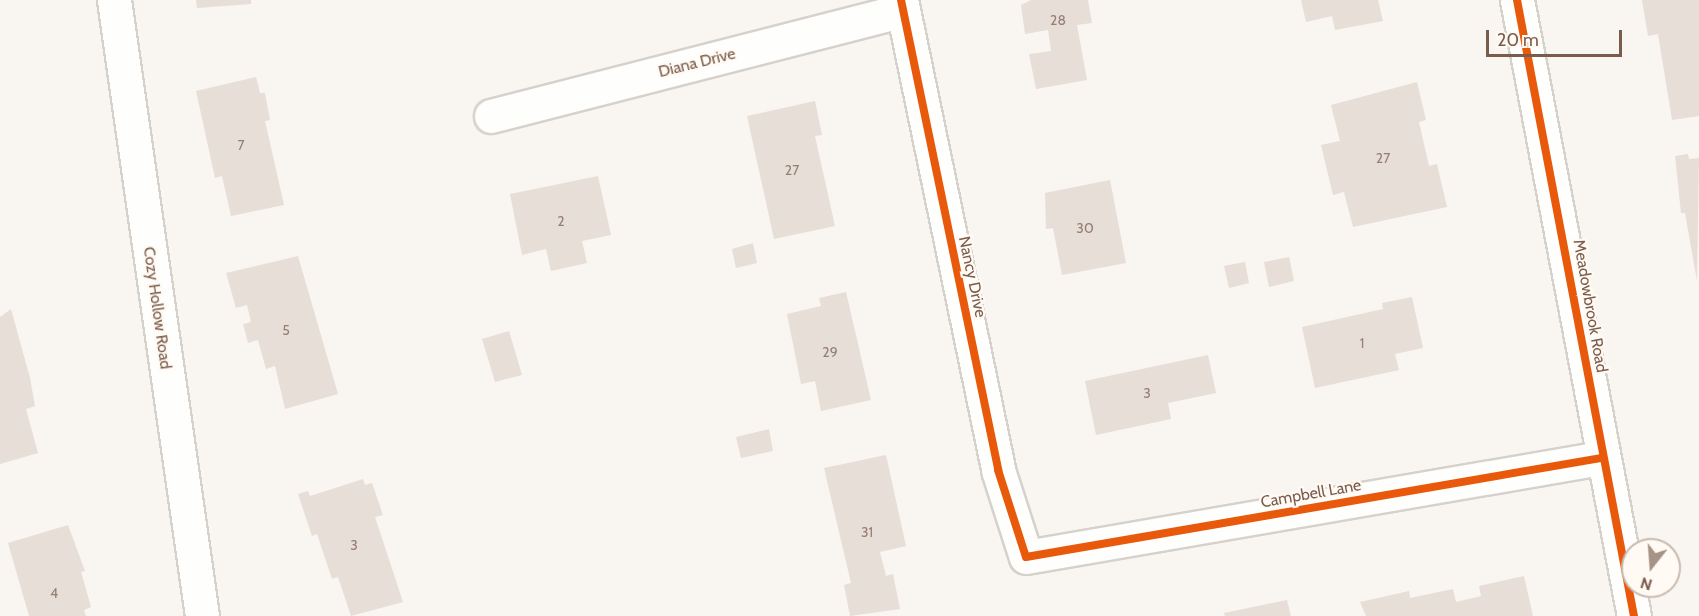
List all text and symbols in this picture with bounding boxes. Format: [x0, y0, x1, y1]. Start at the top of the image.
house number: 28 [1050, 12, 1066, 28]
scale bar [1489, 18, 1626, 56]
text: 20 m [1497, 29, 1539, 51]
street label: Diana Drive [656, 44, 738, 82]
house number: 7 [237, 137, 245, 153]
house number: 27 [1376, 150, 1390, 166]
house number: 27 [785, 162, 799, 178]
house number: 2 [557, 213, 565, 229]
house number: 30 [1076, 220, 1094, 236]
street label: Nancy Drive [954, 235, 990, 319]
street label: Meadowbrook Road [1569, 238, 1611, 374]
street label: Cozy Hollow Road [139, 246, 175, 370]
house number: 5 [282, 322, 290, 338]
house number: 1 [1360, 335, 1364, 351]
house number: 29 [822, 344, 838, 360]
house number: 3 [1143, 385, 1151, 401]
street label: Campbell Lane [1259, 476, 1363, 512]
house number: 31 [861, 524, 873, 540]
house number: 3 [350, 537, 358, 553]
north arrow [1621, 538, 1681, 598]
text: N [1638, 573, 1654, 595]
house number: 4 [50, 585, 58, 601]

